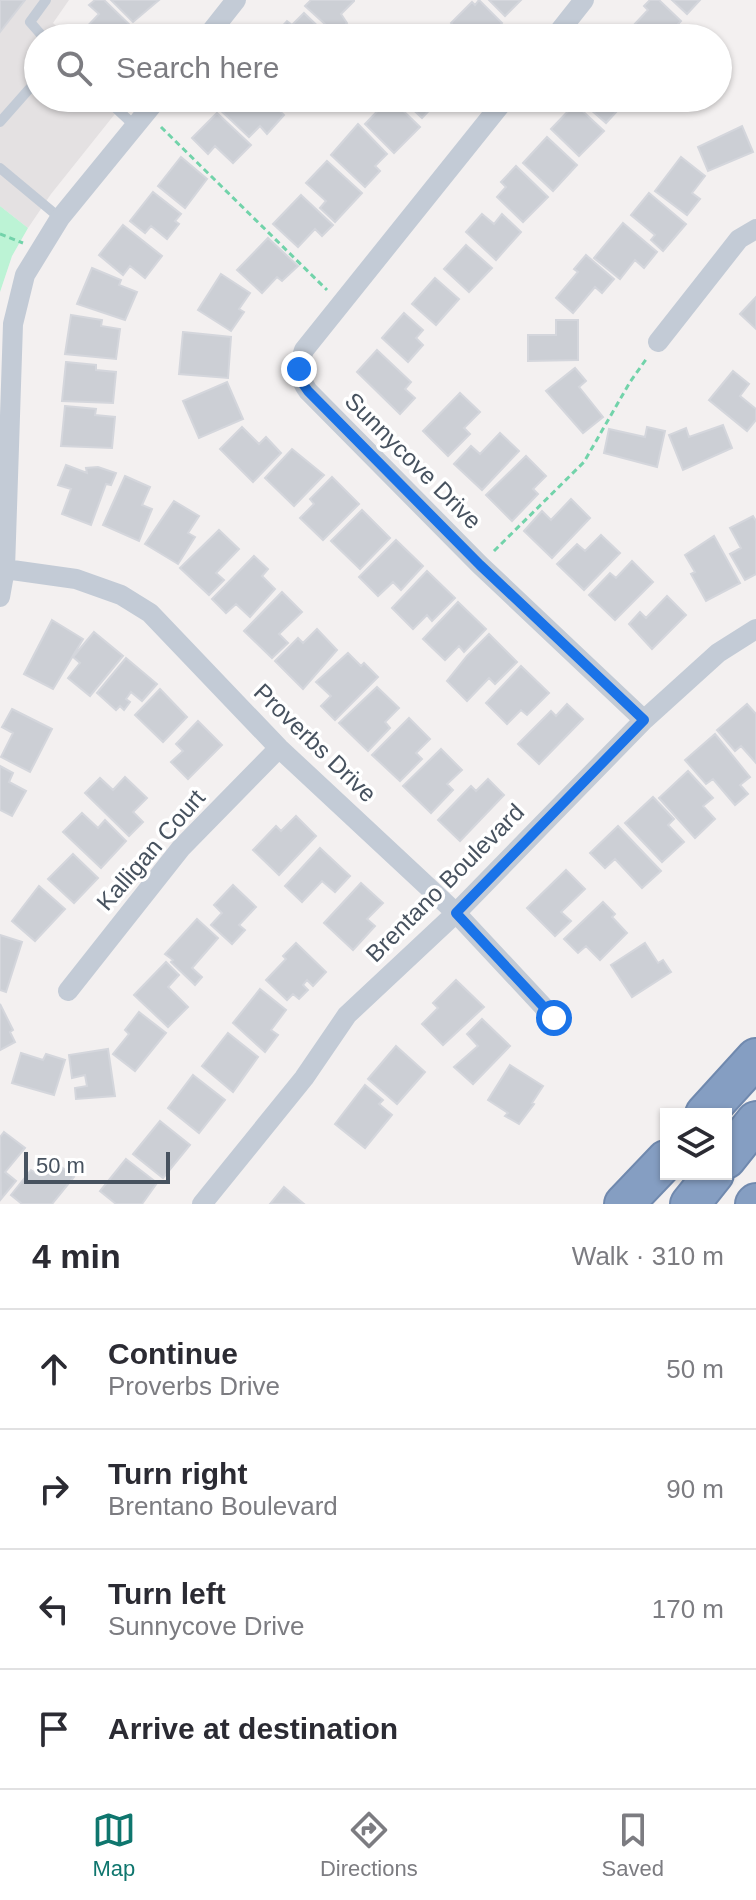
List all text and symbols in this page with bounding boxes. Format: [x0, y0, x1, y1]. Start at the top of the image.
search box [24, 24, 732, 112]
icon: search [52, 46, 96, 90]
text: Search here [116, 51, 279, 84]
route end [281, 351, 317, 387]
street label: Sunnycove Drive [340, 387, 487, 534]
street label: Proverbs Drive [249, 678, 382, 807]
street label: Kalligan Court [91, 784, 210, 915]
street label: Brentano Boulevard [360, 798, 529, 967]
route start [536, 1000, 572, 1036]
map controls [660, 1108, 732, 1180]
button: layers [660, 1108, 732, 1180]
scale bar [24, 1148, 170, 1184]
text: 50 m [36, 1153, 85, 1178]
text: 4 min [32, 1237, 121, 1275]
text: Walk · 310 m [572, 1241, 724, 1271]
text: Continue [108, 1337, 238, 1370]
icon: ahead [32, 1347, 76, 1391]
text: 50 m [666, 1354, 724, 1384]
text: Proverbs Drive [108, 1371, 280, 1401]
text: Turn right [108, 1457, 247, 1490]
icon: right [32, 1467, 76, 1511]
text: 90 m [666, 1474, 724, 1504]
text: Brentano Boulevard [108, 1491, 338, 1521]
text: Turn left [108, 1577, 226, 1610]
icon: left [32, 1587, 76, 1631]
text: 170 m [652, 1594, 724, 1624]
text: Sunnycove Drive [108, 1611, 305, 1641]
icon: arrive [32, 1707, 76, 1751]
text: Arrive at destination [108, 1712, 398, 1745]
tab: Map [92, 1808, 136, 1882]
tab: Directions [320, 1808, 418, 1882]
tab: Saved [602, 1808, 664, 1882]

